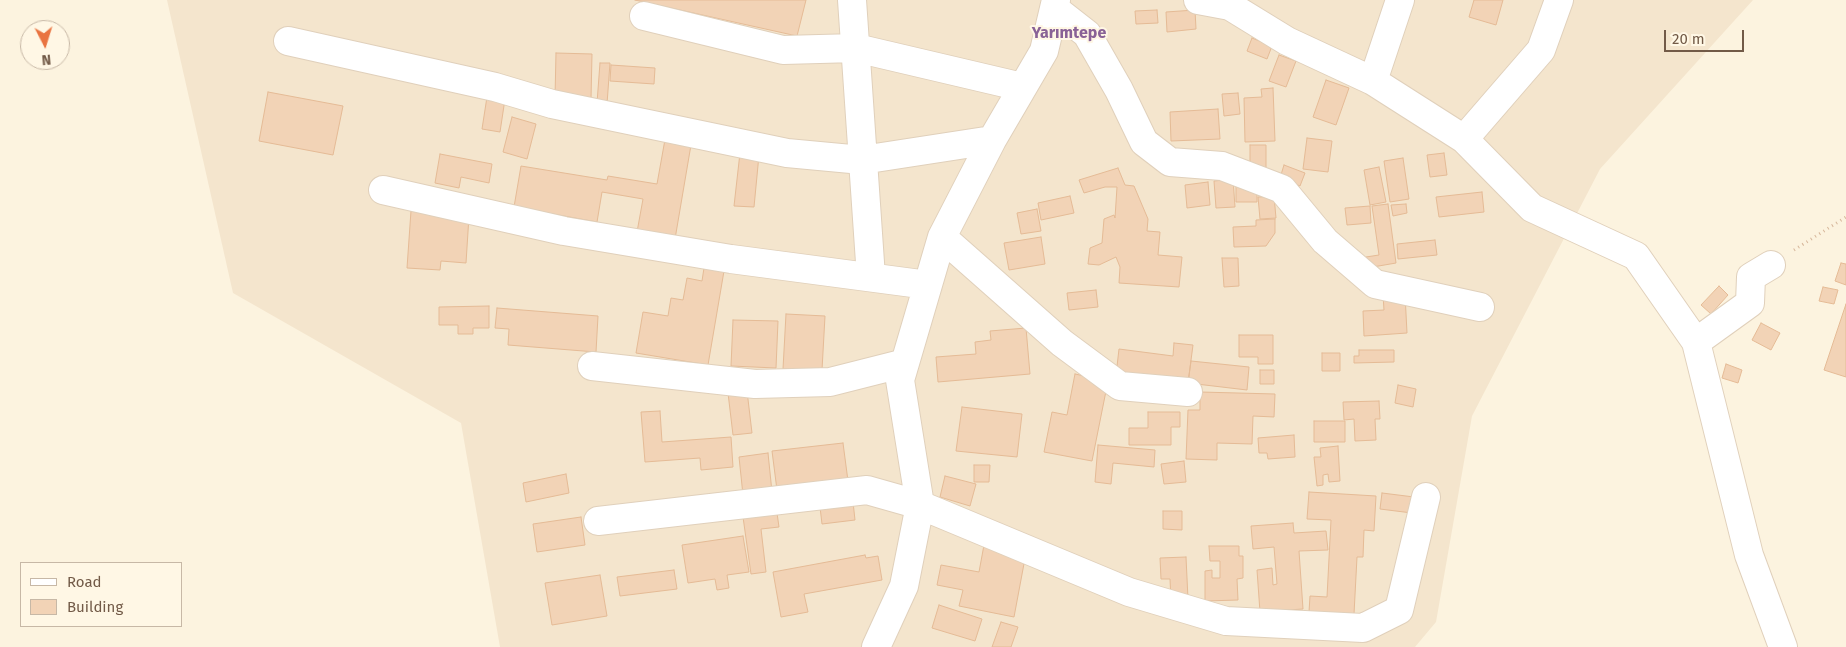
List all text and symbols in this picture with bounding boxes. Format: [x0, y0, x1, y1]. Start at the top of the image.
north arrow [20, 20, 70, 70]
scale bar [1666, 20, 1746, 52]
district label: Yarımtepe [1032, 24, 1106, 44]
text: 20 m [1672, 30, 1705, 48]
text: N [41, 51, 52, 68]
legend [20, 562, 182, 627]
text: Road [67, 573, 102, 591]
text: Building [67, 598, 123, 616]

